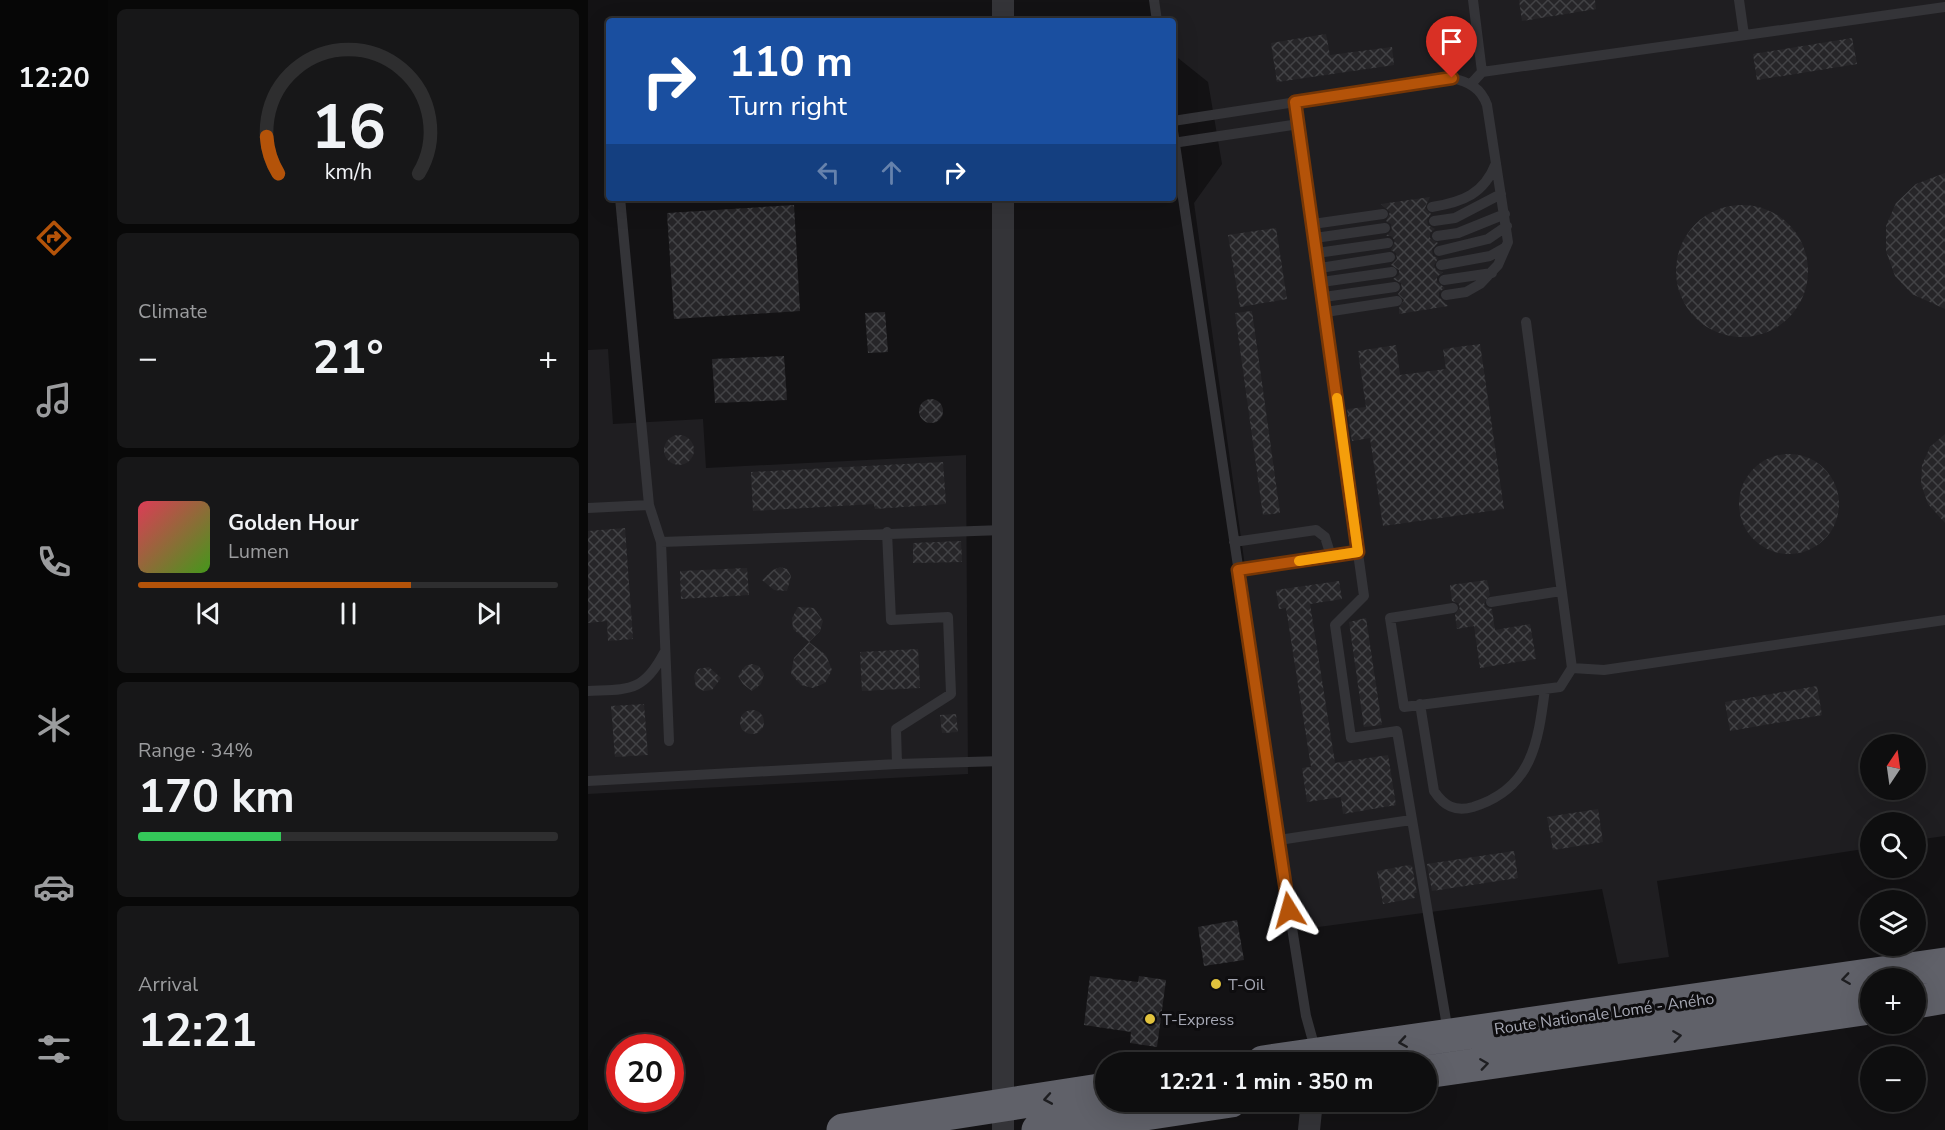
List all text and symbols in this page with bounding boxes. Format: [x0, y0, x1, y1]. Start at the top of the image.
pin [1426, 16, 1477, 78]
icon: arrive [1435, 25, 1468, 58]
text: 110 m [729, 34, 853, 91]
icon: right [630, 42, 708, 120]
text: 12:20 [18, 60, 90, 97]
text: 16 [311, 85, 385, 170]
text: Turn right [729, 88, 847, 125]
icon: left [812, 156, 845, 189]
icon: ahead [875, 156, 908, 189]
icon: right [938, 156, 971, 189]
text: km/h [324, 157, 372, 187]
icon: directions [33, 217, 75, 259]
text: Climate [138, 298, 207, 325]
text: 21° [312, 328, 384, 389]
text: − [138, 336, 158, 381]
text: + [538, 336, 558, 381]
icon: music [33, 379, 75, 421]
text: Golden Hour [228, 508, 359, 538]
text: Lumen [228, 538, 289, 565]
icon: phone [33, 541, 75, 583]
icon: previous [192, 597, 225, 630]
icon: pause [332, 597, 365, 630]
icon: next [472, 597, 505, 630]
icon: climate [33, 704, 75, 746]
north arrow [1860, 734, 1926, 800]
map controls [1860, 734, 1926, 1112]
text: Range · 34% [138, 737, 253, 764]
text: 170 km [138, 767, 295, 828]
button: search [1860, 812, 1926, 878]
icon: car [33, 866, 75, 908]
position arrow [1257, 878, 1321, 942]
button: layers [1860, 890, 1926, 956]
button: + [1860, 968, 1926, 1034]
text: Arrival [138, 971, 198, 998]
one-way arrow [1841, 972, 1850, 984]
place label: T-Oil [1228, 974, 1265, 996]
marker: T-Oil [1209, 977, 1223, 991]
street label: Route Nationale Lomé - Aného [1493, 988, 1716, 1040]
text: 12:21 [138, 1001, 257, 1062]
place label: T-Express [1162, 1009, 1234, 1031]
marker: T-Express [1143, 1012, 1157, 1026]
icon: filters [33, 1028, 75, 1070]
one-way arrow [1673, 1030, 1682, 1042]
speed limit sign: 20 [606, 1034, 684, 1112]
one-way arrow [1398, 1035, 1408, 1048]
button: − [1860, 1046, 1926, 1112]
one-way arrow [1480, 1058, 1489, 1070]
text: 12:21 · 1 min · 350 m [1159, 1067, 1373, 1097]
one-way arrow [1043, 1092, 1053, 1105]

